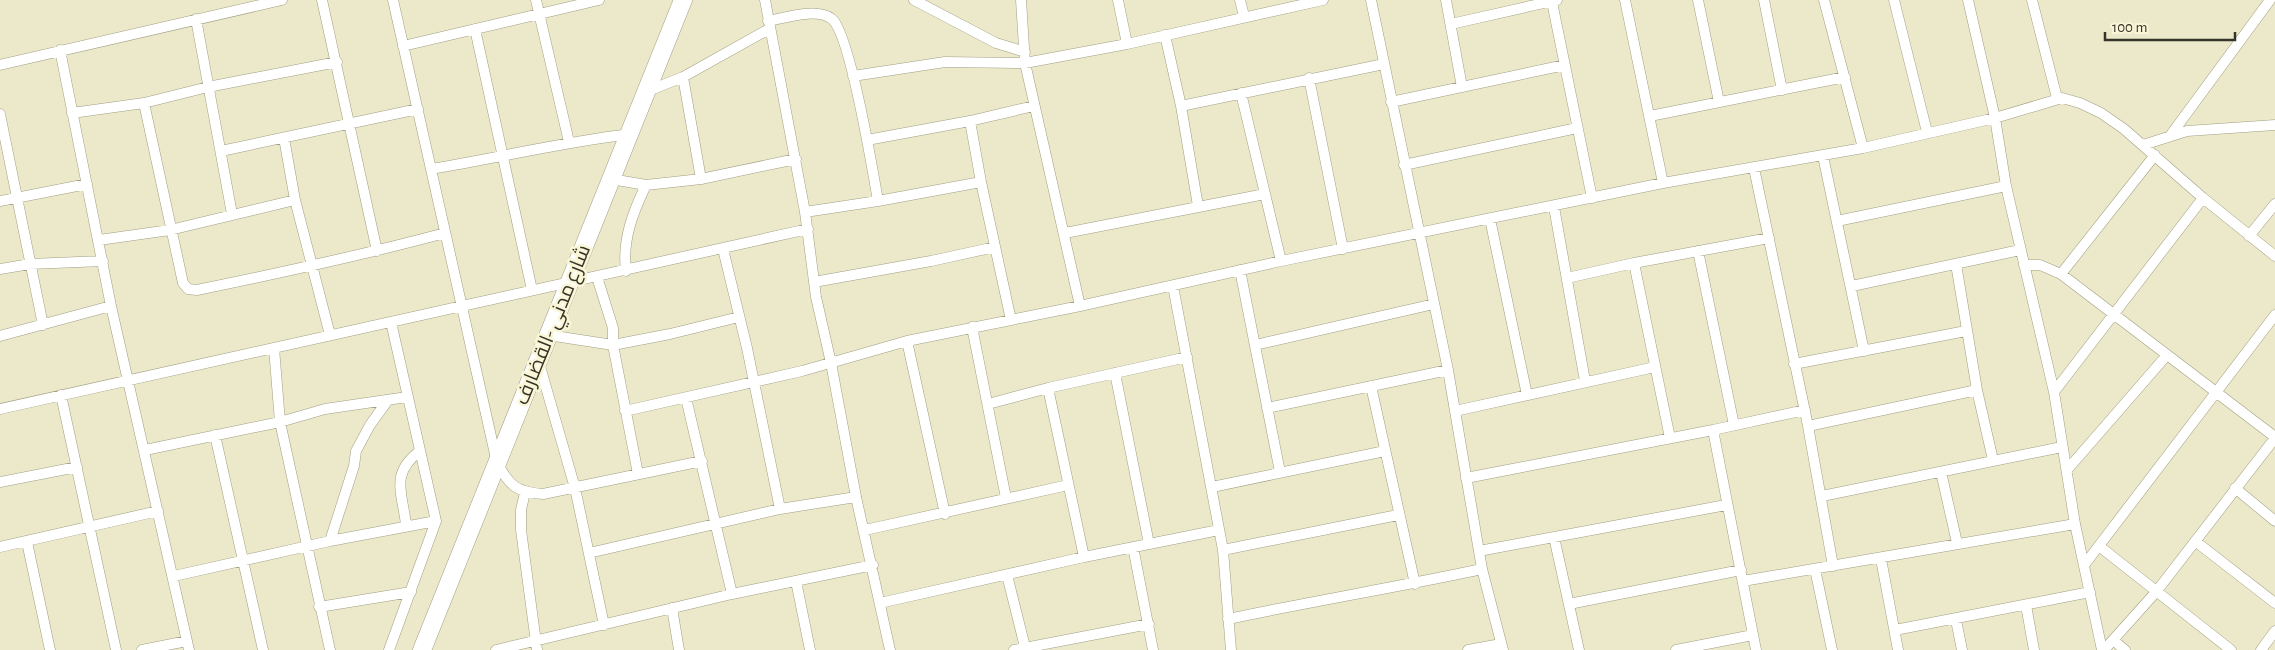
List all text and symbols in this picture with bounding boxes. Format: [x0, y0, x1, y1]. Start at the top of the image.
scale bar [2105, 10, 2235, 42]
text: 100 m [2112, 20, 2147, 35]
street label: شارع مدني -القضارف [512, 242, 599, 410]

